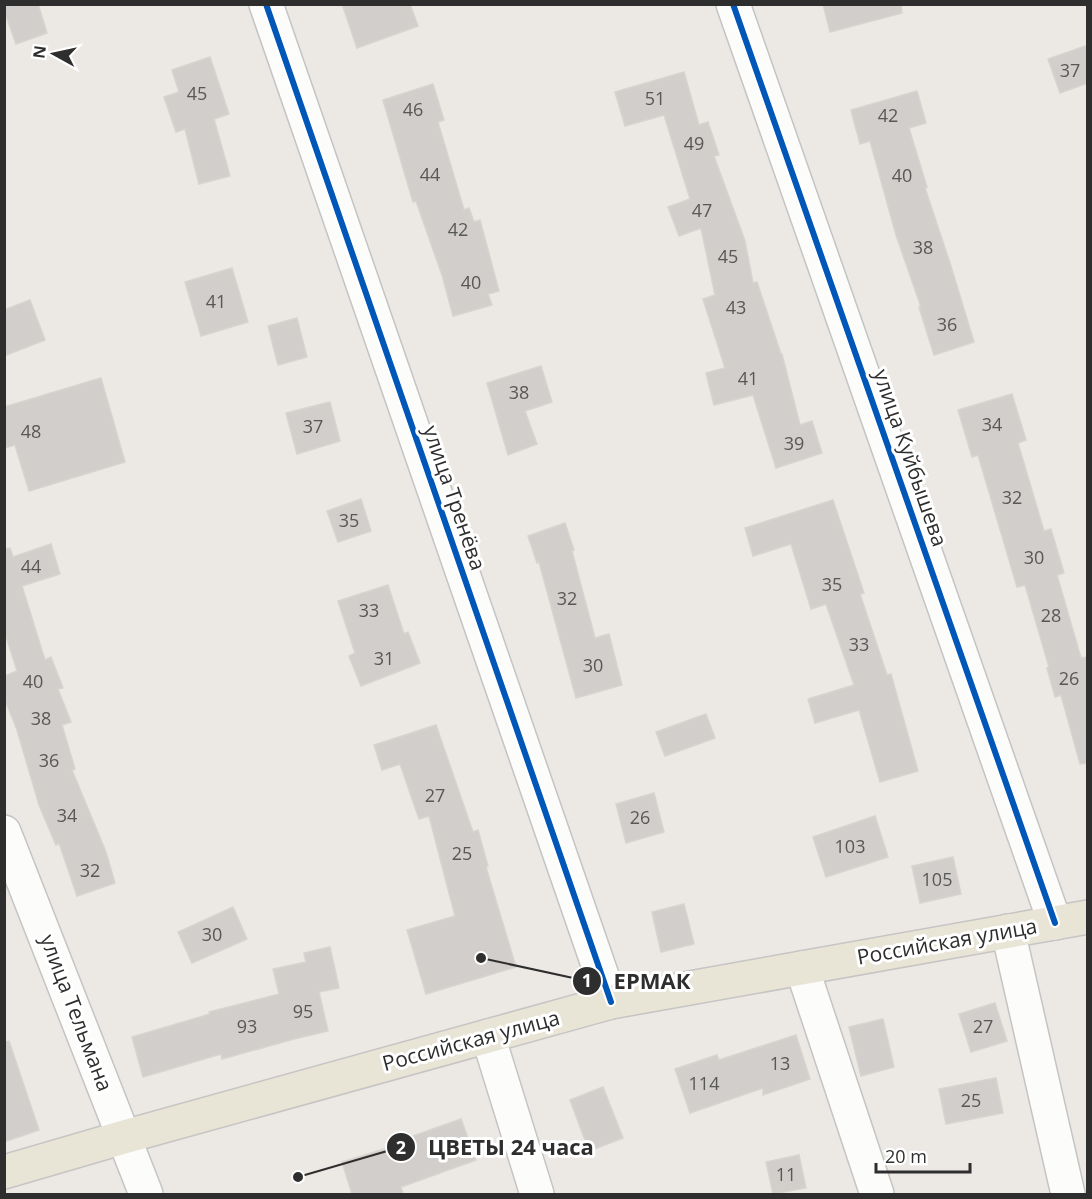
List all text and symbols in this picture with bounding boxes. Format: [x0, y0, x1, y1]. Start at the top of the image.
north arrow [24, 24, 84, 84]
text: N [27, 44, 51, 60]
house number: 37 [1060, 58, 1080, 82]
house number: 45 [187, 81, 207, 105]
house number: 51 [645, 86, 665, 110]
house number: 46 [403, 97, 423, 121]
house number: 42 [878, 103, 898, 127]
house number: 49 [684, 131, 704, 155]
house number: 44 [420, 162, 440, 186]
house number: 40 [892, 163, 912, 187]
house number: 47 [692, 198, 712, 222]
house number: 42 [448, 217, 468, 241]
house number: 38 [913, 235, 933, 259]
house number: 45 [718, 244, 738, 268]
house number: 40 [461, 270, 481, 294]
house number: 41 [206, 289, 226, 313]
house number: 43 [726, 295, 746, 319]
house number: 36 [937, 312, 957, 336]
street label: улица Куйбышева [867, 365, 954, 550]
house number: 41 [738, 366, 758, 390]
house number: 38 [509, 380, 529, 404]
house number: 34 [982, 412, 1002, 436]
house number: 37 [303, 414, 323, 438]
house number: 48 [21, 419, 41, 443]
street label: улица Тренёва [417, 422, 493, 574]
house number: 39 [784, 431, 804, 455]
house number: 32 [1002, 485, 1022, 509]
house number: 35 [339, 508, 359, 532]
house number: 30 [1024, 545, 1044, 569]
house number: 44 [21, 554, 41, 578]
house number: 35 [822, 572, 842, 596]
house number: 32 [557, 586, 577, 610]
house number: 33 [359, 598, 379, 622]
house number: 28 [1041, 603, 1061, 627]
house number: 33 [849, 632, 869, 656]
house number: 31 [374, 646, 394, 670]
house number: 30 [583, 653, 603, 677]
house number: 26 [1059, 666, 1079, 690]
house number: 40 [23, 669, 43, 693]
house number: 38 [31, 706, 51, 730]
house number: 36 [39, 748, 59, 772]
house number: 27 [425, 783, 445, 807]
house number: 34 [57, 803, 77, 827]
house number: 26 [630, 805, 650, 829]
house number: 103 [835, 834, 865, 858]
house number: 25 [452, 841, 472, 865]
house number: 32 [80, 858, 100, 882]
house number: 105 [922, 867, 952, 891]
street label: Российская улица [855, 911, 1039, 971]
house number: 30 [202, 922, 222, 946]
street label: улица Тельмана [34, 930, 120, 1095]
callout: ЕРМАК [572, 961, 703, 1001]
text: ЕРМАК [614, 965, 691, 995]
text: 1 [582, 968, 592, 992]
house number: 95 [293, 999, 313, 1023]
street label: Российская улица [379, 1003, 562, 1077]
house number: 93 [237, 1014, 257, 1038]
house number: 27 [973, 1014, 993, 1038]
house number: 13 [770, 1051, 790, 1075]
house number: 114 [689, 1071, 719, 1095]
house number: 25 [961, 1088, 981, 1112]
callout: ЦВЕТЫ 24 часа [386, 1127, 606, 1167]
text: ЦВЕТЫ 24 часа [428, 1131, 594, 1161]
text: 2 [396, 1135, 406, 1159]
scale bar [876, 1136, 970, 1174]
text: 20 m [885, 1144, 927, 1168]
house number: 11 [776, 1162, 796, 1186]

